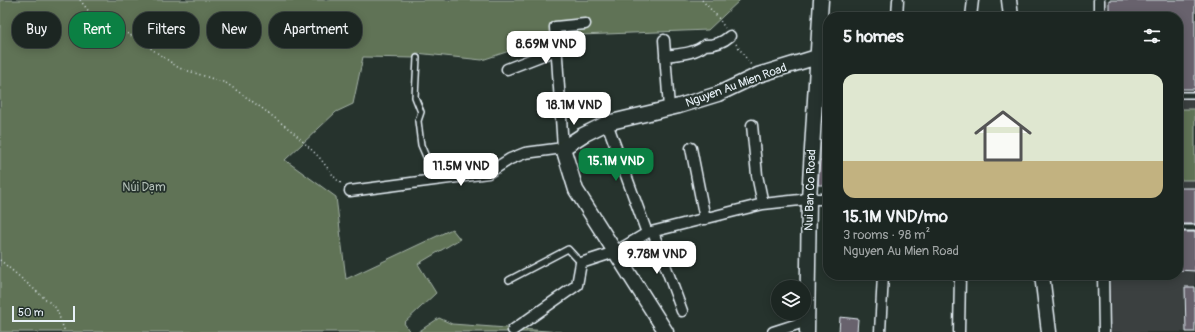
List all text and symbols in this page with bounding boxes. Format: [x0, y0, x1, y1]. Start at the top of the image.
chip: Buy [12, 12, 61, 48]
chip: Rent [69, 12, 125, 48]
chip: Filters [133, 12, 199, 48]
chip: New [207, 12, 261, 48]
chip: Apartment [269, 12, 362, 48]
icon: filters [1141, 25, 1163, 47]
text: 5 homes [843, 26, 904, 47]
pin: 8.69M VND [500, 31, 592, 65]
text: 8.69M VND [516, 36, 576, 52]
street label: Nguyen Au Mien Road [683, 60, 789, 111]
pin: 18.1M VND [528, 92, 620, 126]
text: 18.1M VND [546, 97, 602, 113]
icon: home [967, 100, 1039, 172]
pin: 15.1M VND [570, 148, 662, 182]
street label: Nui Ban Co Road [802, 149, 819, 231]
pin: 11.5M VND [415, 153, 507, 187]
text: 15.1M VND [588, 153, 644, 169]
text: 11.5M VND [433, 158, 489, 174]
park label: Núi Dạm [122, 180, 166, 195]
text: 15.1M VND/mo [843, 206, 948, 227]
text: 3 rooms · 98 m² [843, 227, 930, 243]
pin: 9.78M VND [611, 241, 703, 275]
text: Nguyen Au Mien Road [843, 243, 959, 259]
text: 9.78M VND [627, 246, 687, 262]
map controls [771, 280, 811, 320]
button: layers [771, 280, 811, 320]
scale bar [12, 304, 75, 323]
text: 50 m [18, 306, 44, 319]

